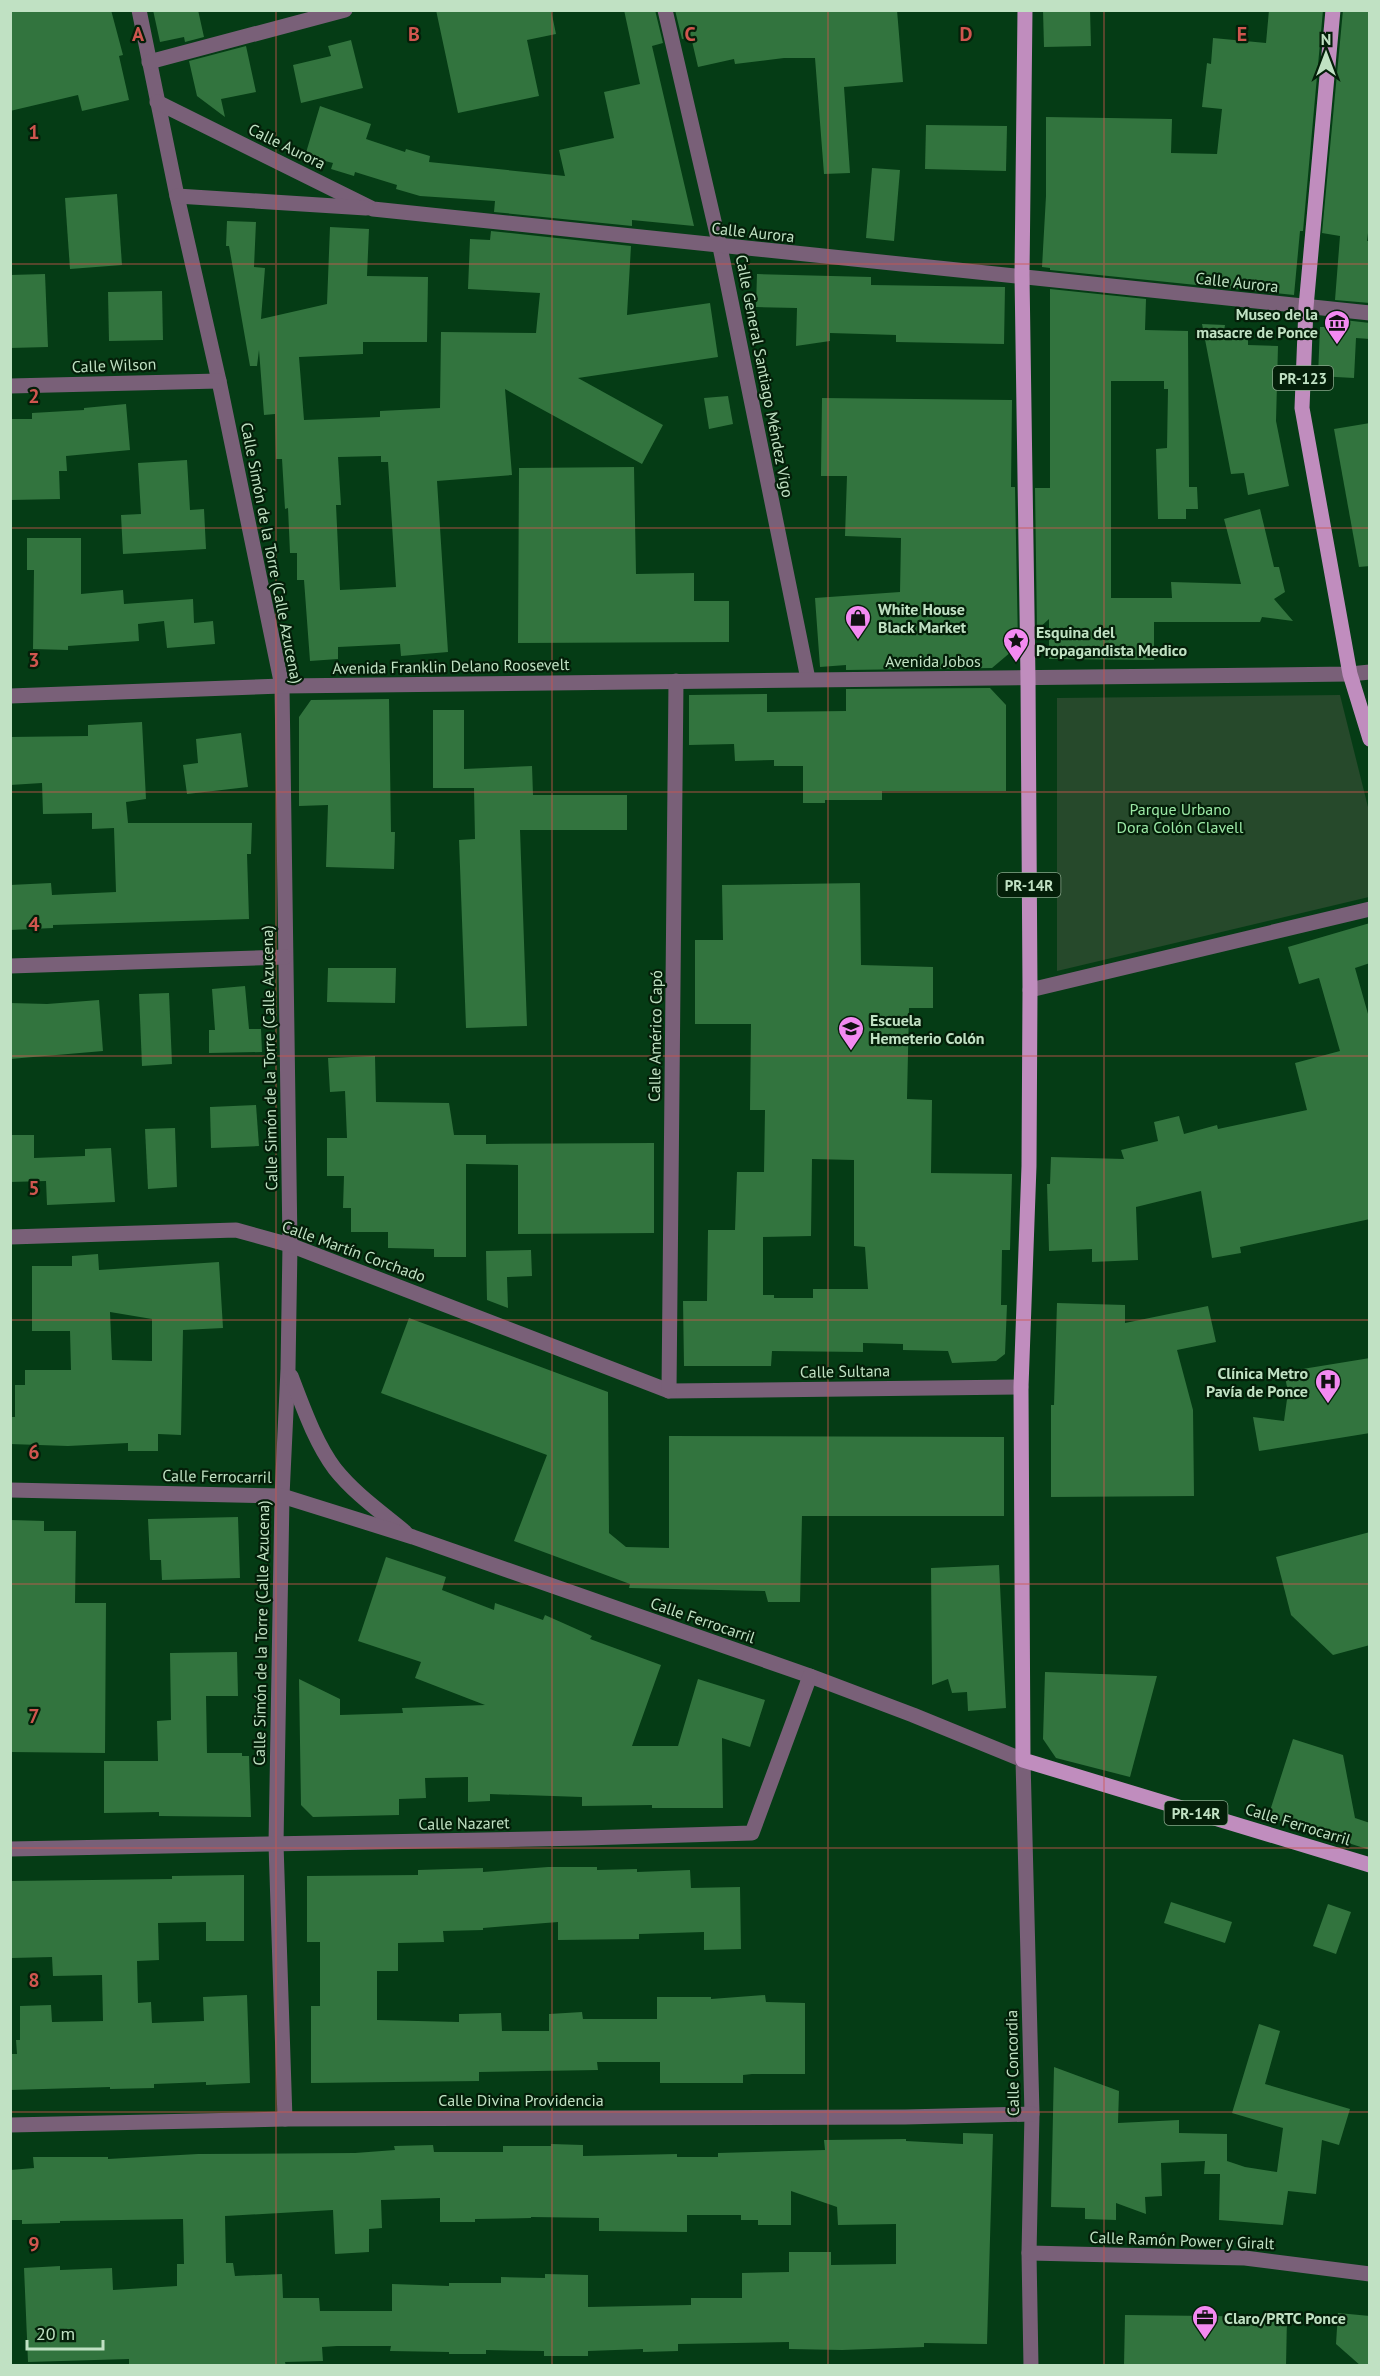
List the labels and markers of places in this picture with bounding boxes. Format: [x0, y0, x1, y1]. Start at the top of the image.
place label: Museo de la masacre de Ponce [1196, 304, 1318, 342]
museum icon: Museo de la masacre de Ponce [1322, 308, 1352, 346]
place label: White House Black Market [878, 599, 967, 637]
shop icon: White House Black Market [843, 603, 873, 641]
place label: Esquina del Propagandista Medico [1036, 622, 1187, 660]
place icon: Esquina del Propagandista Medico [1001, 626, 1031, 664]
place label: Escuela Hemeterio Colón [870, 1010, 985, 1048]
school or university icon: Escuela Hemeterio Colón [836, 1014, 866, 1052]
place label: Clínica Metro Pavía de Ponce [1206, 1363, 1308, 1401]
hospital icon: Clínica Metro Pavía de Ponce [1313, 1367, 1343, 1405]
office icon: Claro/PRTC Ponce [1190, 2303, 1220, 2341]
place label: Claro/PRTC Ponce [1224, 2308, 1346, 2328]

